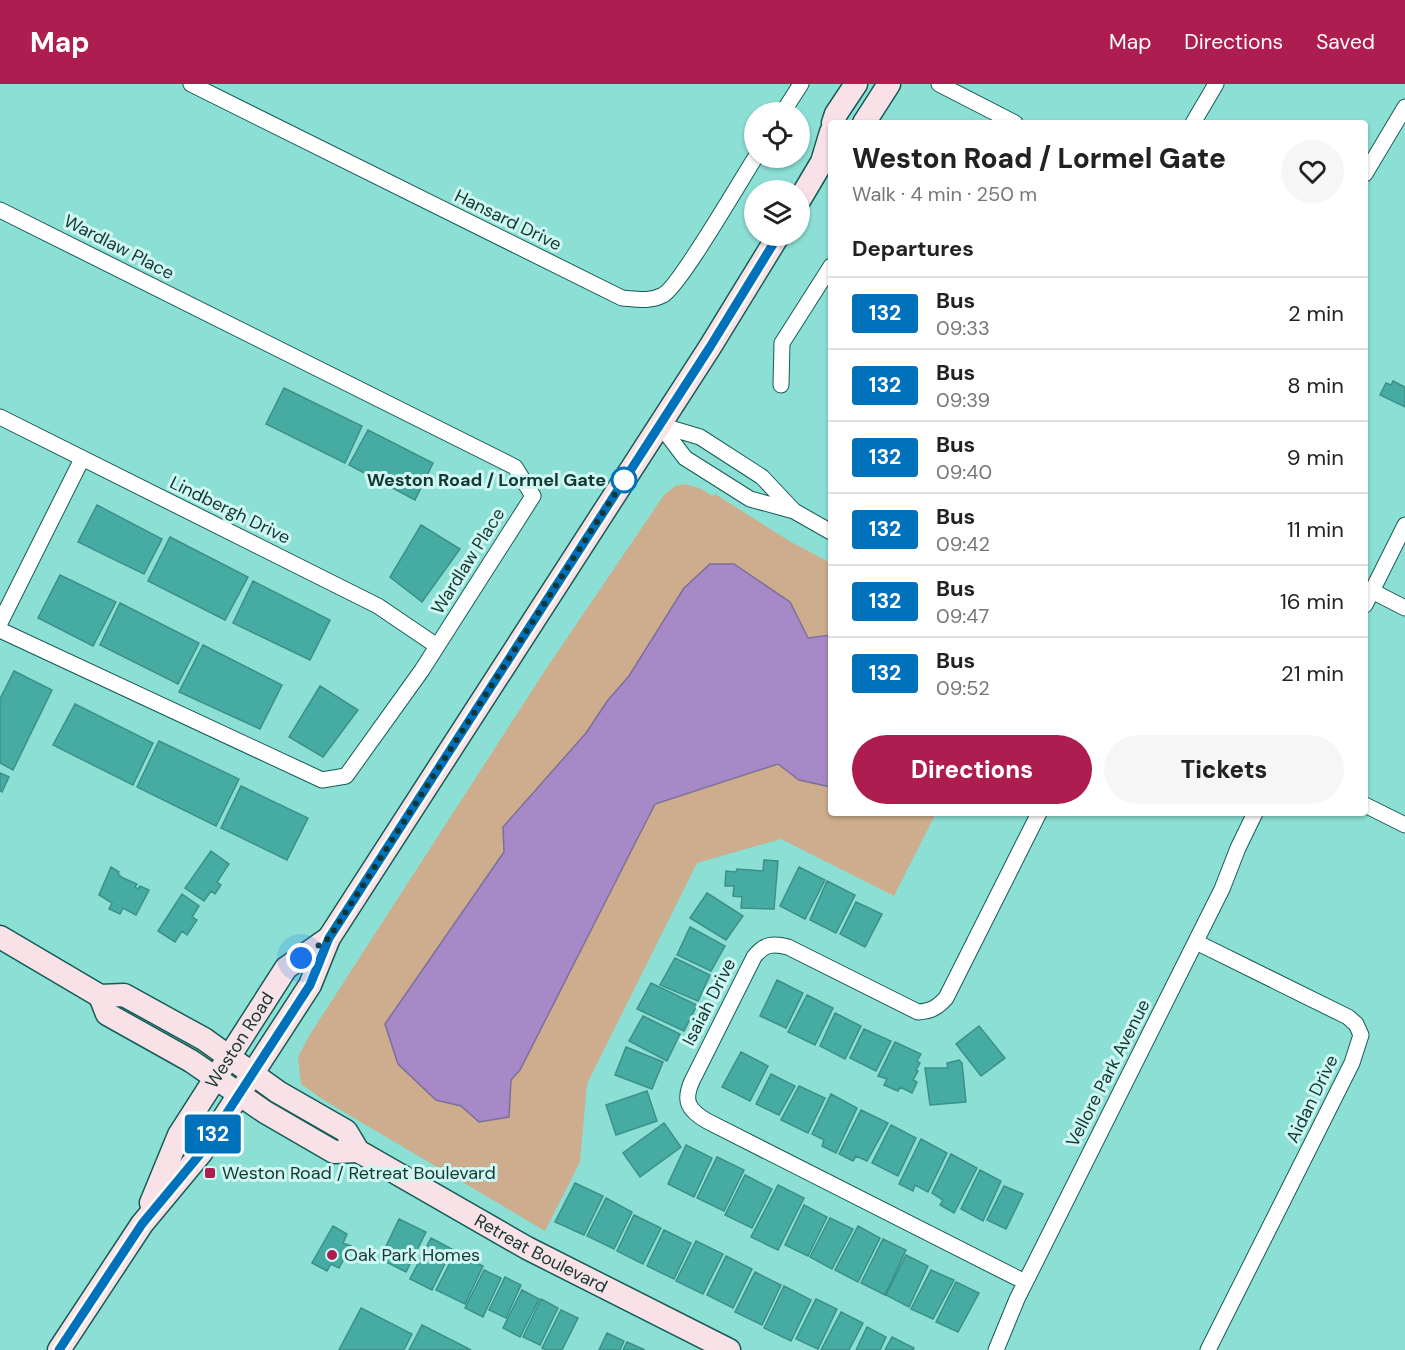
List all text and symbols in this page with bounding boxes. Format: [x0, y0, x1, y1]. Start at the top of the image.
text: Map [30, 24, 90, 61]
text: Map [1109, 28, 1151, 56]
text: Directions [1184, 28, 1283, 56]
text: Saved [1316, 28, 1375, 56]
map controls [744, 102, 810, 246]
button: locate [744, 102, 810, 168]
text: Weston Road / Lormel Gate [852, 140, 1226, 177]
button: heart [1281, 140, 1344, 203]
button: layers [744, 180, 810, 246]
text: Walk · 4 min · 250 m [852, 181, 1037, 207]
street label: Hansard Drive [451, 184, 565, 256]
street label: Wardlaw Place [60, 209, 178, 285]
text: Departures [852, 234, 974, 263]
text: Bus [936, 286, 975, 315]
text: 132 [869, 299, 901, 327]
text: 2 min [1288, 299, 1344, 328]
text: 09:33 [936, 315, 990, 341]
text: Bus [936, 358, 975, 387]
text: 132 [869, 371, 901, 399]
text: 8 min [1287, 371, 1344, 400]
text: 09:39 [936, 387, 990, 413]
text: Bus [936, 430, 975, 459]
text: 132 [869, 443, 901, 471]
text: 9 min [1287, 443, 1344, 472]
text: 09:40 [936, 459, 992, 485]
marker: Weston Road / Lormel Gate [611, 467, 637, 493]
place label: Weston Road / Lormel Gate [367, 468, 606, 492]
street label: Lindbergh Drive [166, 470, 294, 550]
text: Bus [936, 502, 975, 531]
street label: Wardlaw Place [426, 503, 510, 619]
text: 132 [869, 515, 901, 543]
text: 11 min [1287, 515, 1344, 544]
text: 09:42 [936, 531, 990, 557]
text: Bus [936, 574, 975, 603]
text: 132 [869, 587, 901, 615]
text: 16 min [1280, 587, 1344, 616]
text: 09:47 [936, 603, 989, 629]
text: Bus [936, 646, 975, 675]
text: 132 [869, 659, 901, 687]
text: 21 min [1281, 659, 1344, 688]
text: 09:52 [936, 675, 990, 701]
button: Directions [852, 735, 1092, 804]
button: Tickets [1104, 735, 1344, 804]
your location [286, 943, 316, 973]
street label: Isaiah Drive [677, 954, 741, 1050]
street label: Weston Road [200, 988, 279, 1093]
street label: Vellore Park Avenue [1060, 995, 1156, 1151]
street label: Aidan Drive [1280, 1051, 1344, 1147]
line badge: 132 [178, 1114, 248, 1154]
text: 132 [197, 1120, 229, 1148]
place label: Weston Road / Retreat Boulevard [222, 1161, 496, 1185]
marker: Weston Road / Retreat Boulevard [203, 1166, 217, 1180]
street label: Retreat Boulevard [470, 1208, 612, 1299]
place label: Oak Park Homes [344, 1243, 480, 1267]
marker: Oak Park Homes [325, 1248, 339, 1262]

